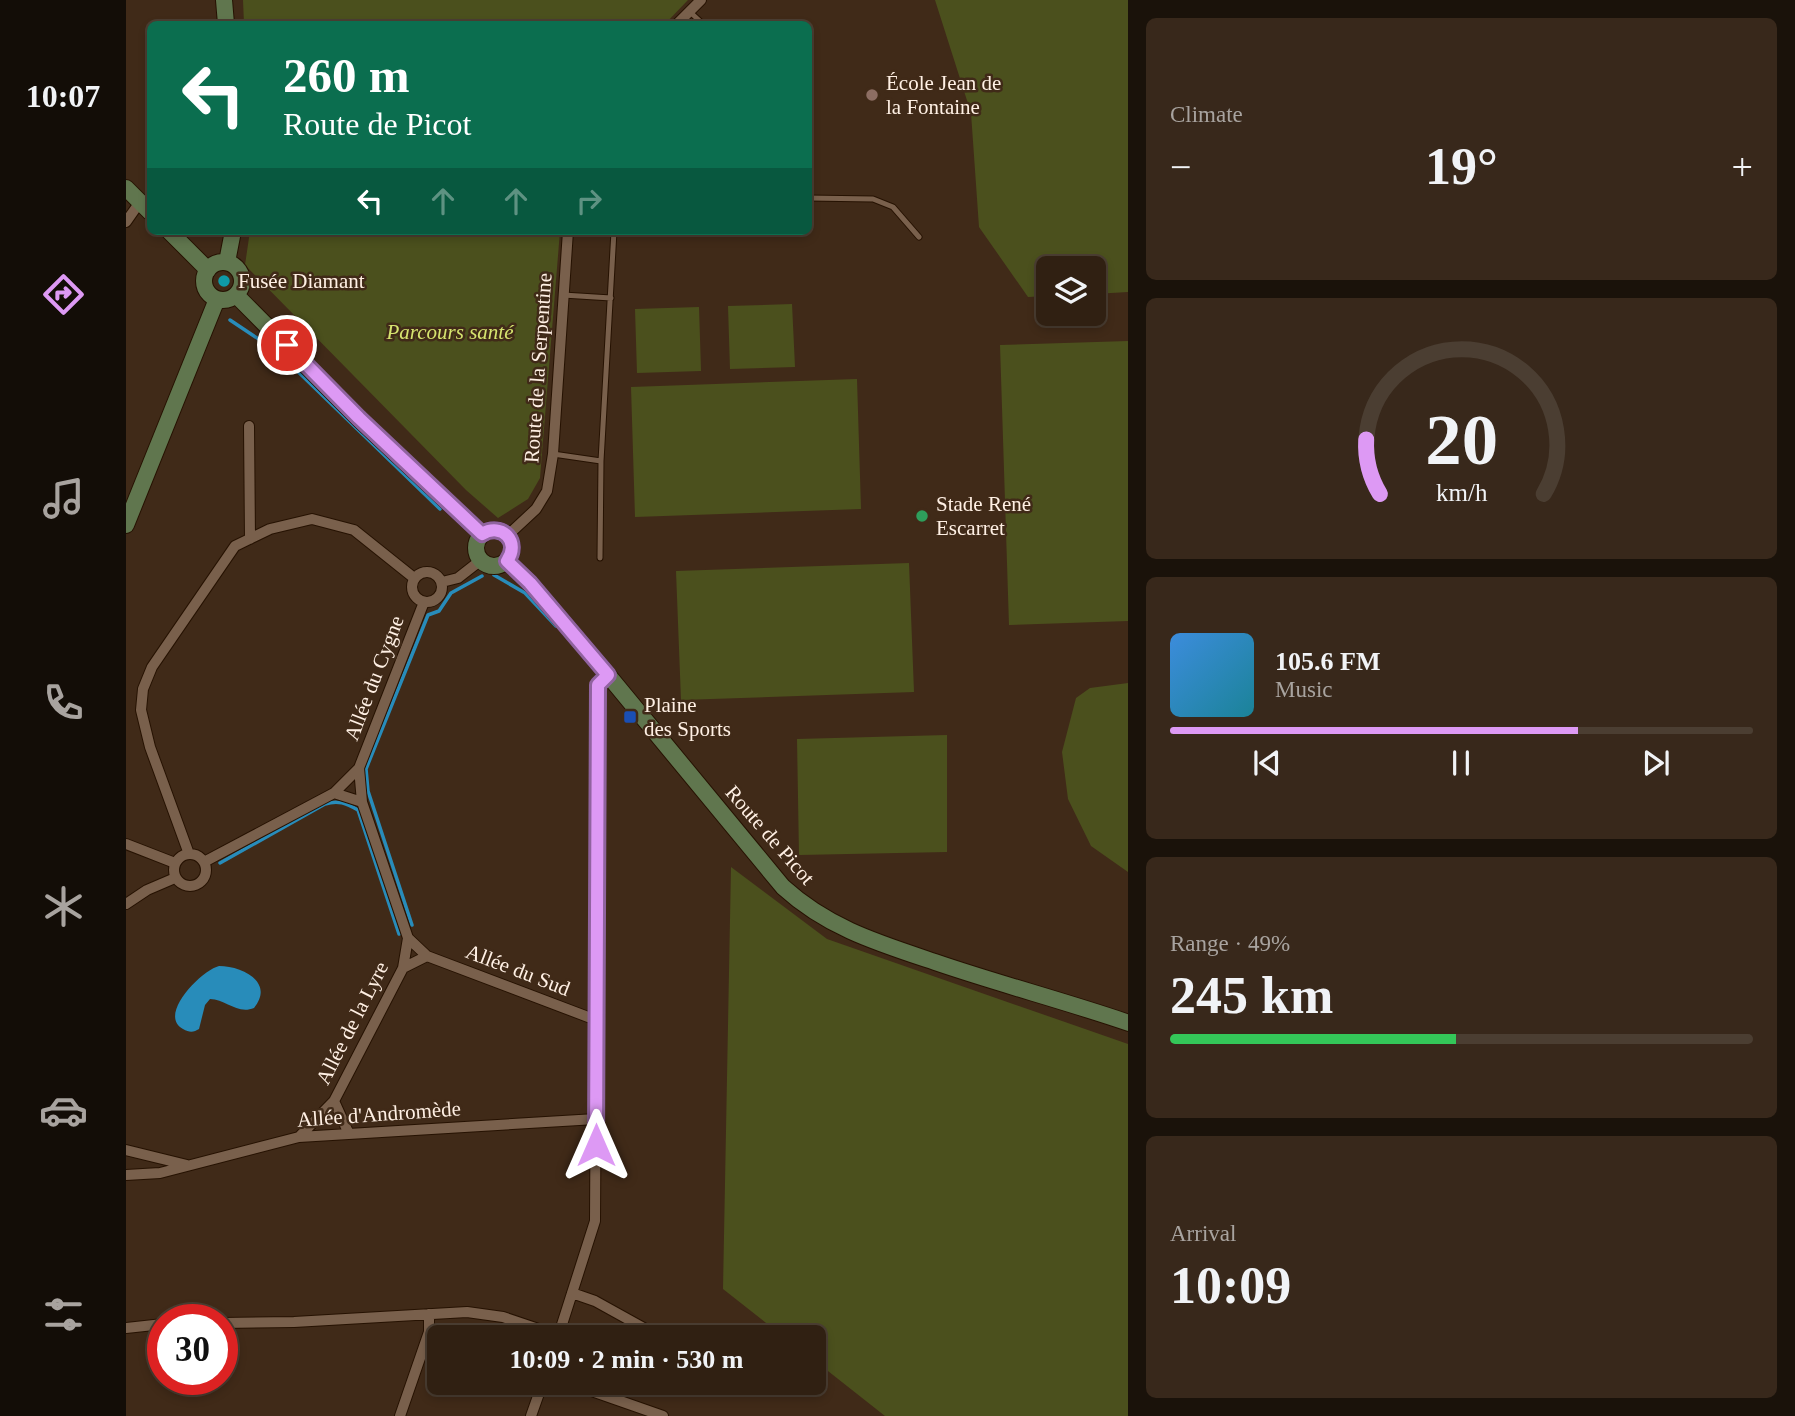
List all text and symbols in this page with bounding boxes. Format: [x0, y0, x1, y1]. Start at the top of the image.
text: 260 m [283, 48, 410, 103]
icon: left [168, 49, 259, 140]
place label: École Jean de la Fontaine [886, 71, 1001, 119]
text: 10:07 [26, 78, 100, 114]
marker: École Jean de la Fontaine [864, 87, 880, 103]
text: Climate [1170, 102, 1243, 127]
text: Route de Picot [283, 106, 471, 142]
text: 19° [1425, 138, 1498, 195]
text: − [1170, 146, 1191, 188]
text: + [1732, 146, 1753, 188]
icon: left [351, 182, 389, 220]
icon: ahead [424, 182, 462, 220]
icon: ahead [497, 182, 535, 220]
icon: right [570, 182, 608, 220]
map controls [1036, 256, 1106, 326]
button: layers [1036, 256, 1106, 326]
place label: Fusée Diamant [238, 269, 365, 293]
icon: directions [39, 270, 88, 319]
street label: Route de la Serpentine [519, 272, 557, 464]
marker: Fusée Diamant [216, 273, 232, 289]
pin [257, 315, 317, 375]
park label: Parcours santé [386, 320, 515, 344]
icon: arrive [268, 326, 306, 364]
text: 20 [1425, 400, 1498, 481]
icon: music [39, 474, 88, 523]
text: km/h [1436, 479, 1488, 506]
place label: Stade René Escarret [936, 492, 1031, 540]
marker: Stade René Escarret [914, 508, 930, 524]
street label: Allée du Cygne [339, 612, 409, 744]
text: 105.6 FM [1275, 647, 1380, 676]
text: Music [1275, 677, 1333, 702]
icon: phone [39, 678, 88, 727]
place label: Plaine des Sports [644, 693, 731, 741]
marker: Plaine des Sports [622, 709, 638, 725]
icon: previous [1248, 744, 1286, 782]
icon: pause [1442, 744, 1480, 782]
icon: next [1637, 744, 1675, 782]
street label: Route de Picot [720, 780, 820, 890]
icon: climate [39, 882, 88, 931]
text: Range · 49% [1170, 931, 1290, 956]
street label: Allée du Sud [463, 939, 574, 1001]
street label: Allée de la Lyre [311, 958, 393, 1088]
text: 245 km [1170, 967, 1333, 1024]
icon: car [39, 1086, 88, 1135]
street label: Allée d'Andromède [296, 1096, 462, 1132]
position arrow [559, 1108, 633, 1182]
text: Arrival [1170, 1221, 1236, 1246]
text: 10:09 [1170, 1257, 1291, 1314]
icon: filters [39, 1290, 88, 1339]
speed limit sign: 30 [147, 1304, 238, 1395]
text: 10:09 · 2 min · 530 m [510, 1345, 744, 1374]

